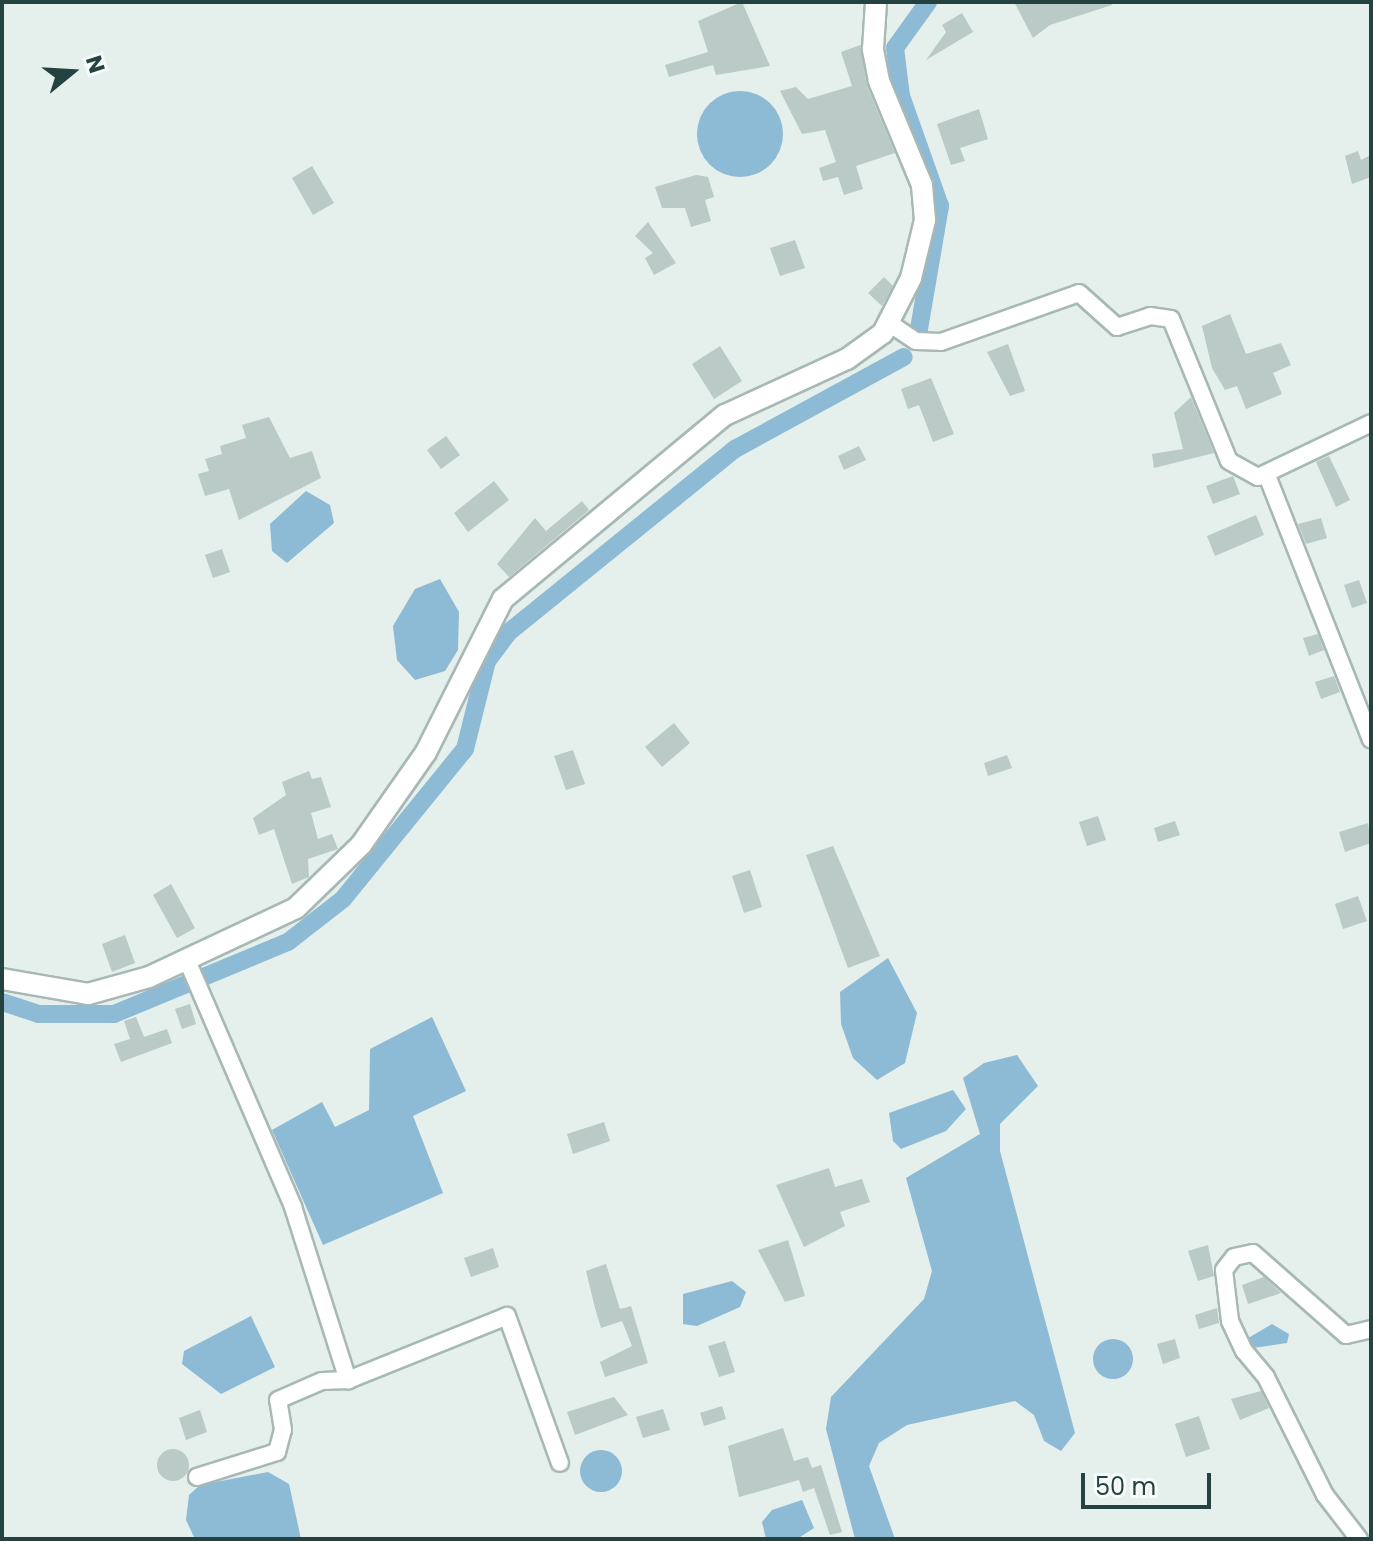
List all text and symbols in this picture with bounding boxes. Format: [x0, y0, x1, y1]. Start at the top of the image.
north arrow [32, 32, 112, 112]
text: N [78, 52, 113, 77]
scale bar [1085, 1457, 1215, 1507]
text: 50 m [1095, 1470, 1156, 1503]

